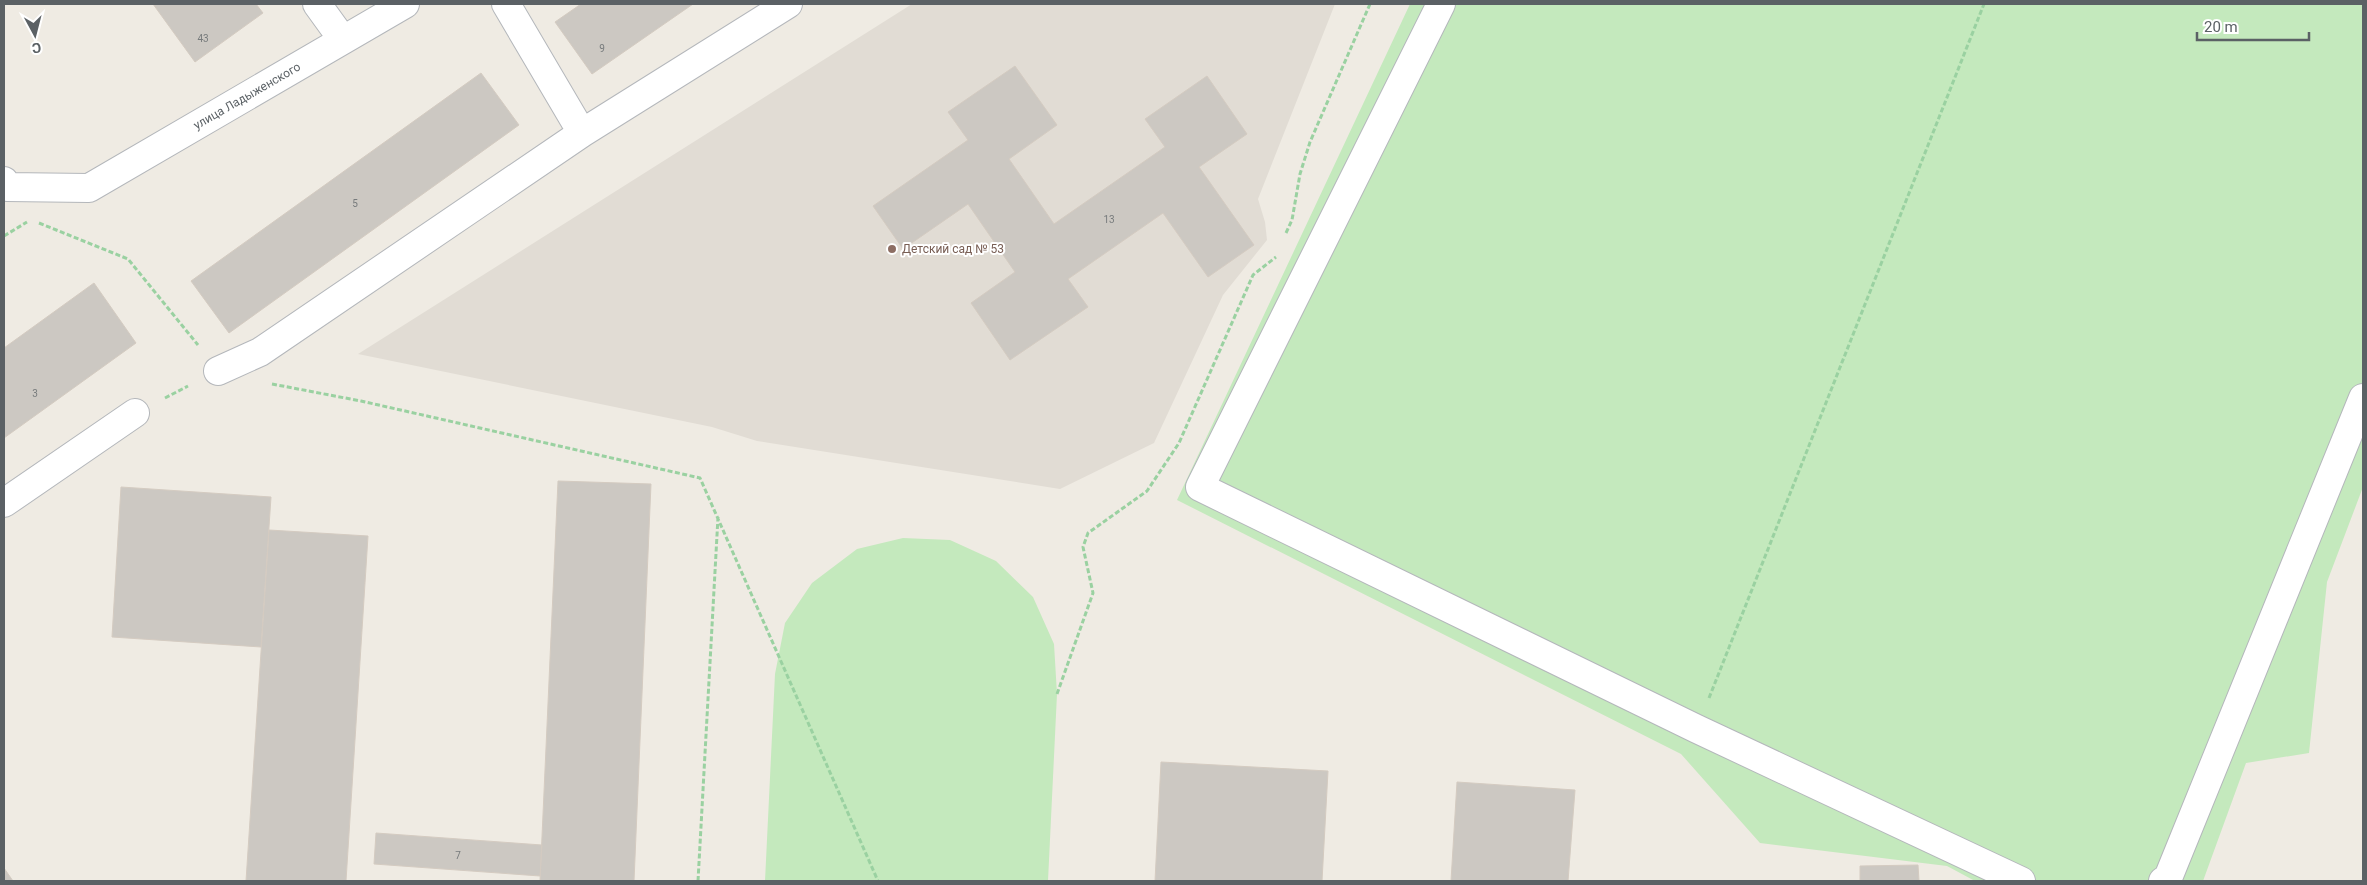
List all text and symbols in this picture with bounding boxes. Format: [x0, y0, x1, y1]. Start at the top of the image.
north arrow [10, 10, 60, 60]
scale bar [2197, 10, 2310, 42]
text: 20 m [2204, 18, 2238, 36]
house number: 43 [197, 33, 209, 44]
text: С [31, 39, 42, 56]
house number: 9 [599, 43, 605, 54]
street label: улица Ладыженского [191, 60, 303, 132]
house number: 5 [352, 198, 358, 209]
house number: 13 [1103, 214, 1115, 225]
place label: Детский сад № 53 [902, 242, 1004, 256]
marker: Детский сад № 53 [886, 243, 898, 255]
house number: 3 [32, 388, 38, 399]
house number: 7 [455, 850, 461, 861]

